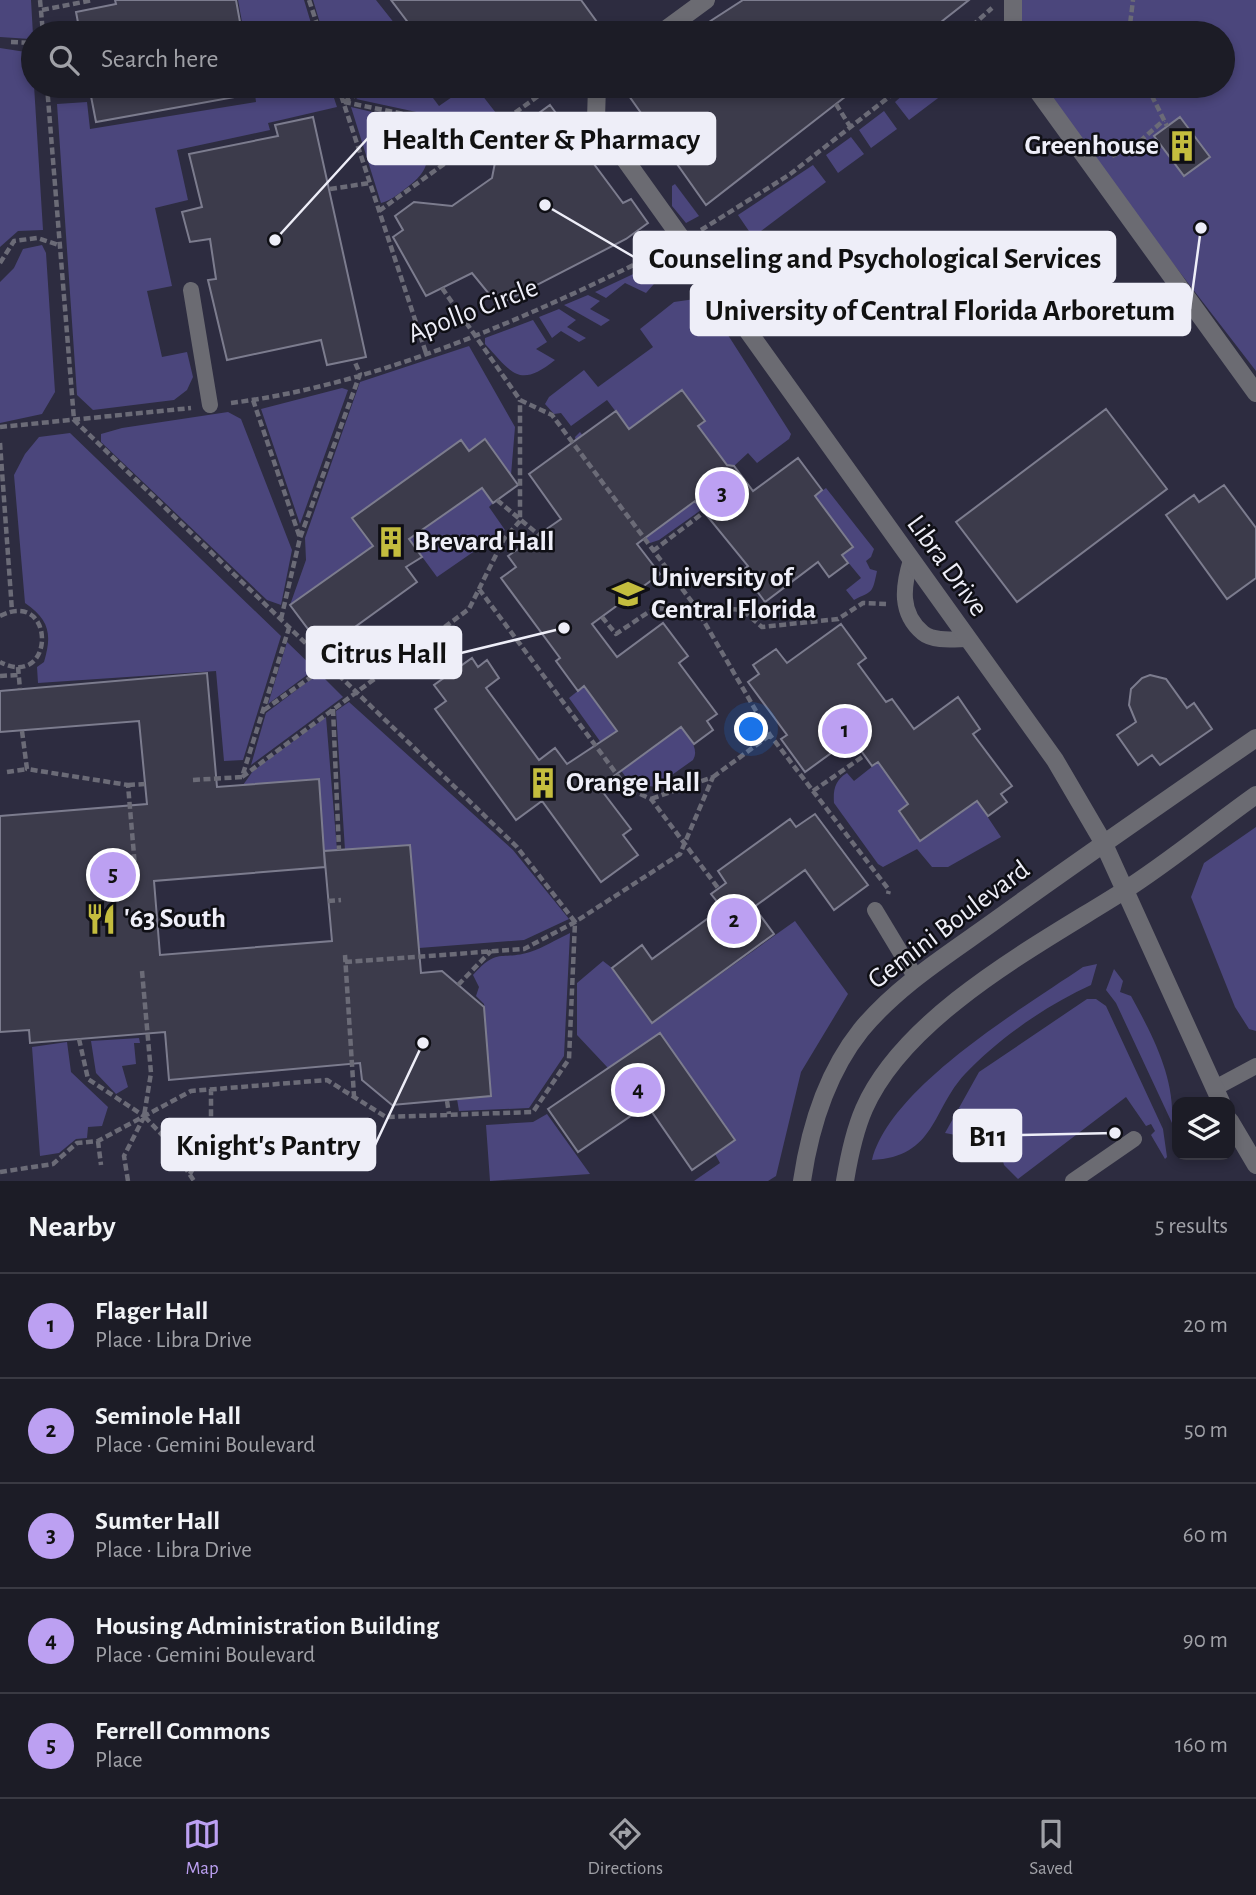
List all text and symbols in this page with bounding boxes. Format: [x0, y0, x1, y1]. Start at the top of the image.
search box [21, 21, 1235, 98]
icon: search [45, 41, 83, 79]
text: Search here [101, 46, 219, 72]
callout: Health Center & Pharmacy [368, 113, 715, 164]
text: Health Center & Pharmacy [382, 125, 701, 155]
building icon: Greenhouse [1165, 129, 1199, 163]
place label: Greenhouse [1024, 132, 1159, 160]
callout: Counseling and Psychological Services [634, 232, 1115, 283]
text: Counseling and Psychological Services [649, 244, 1101, 274]
street label: Apollo Circle [404, 273, 542, 349]
callout: University of Central Florida Arboretum [691, 284, 1190, 335]
text: University of Central Florida Arboretum [705, 296, 1175, 326]
pin: 3 [699, 468, 745, 520]
street label: Libra Drive [901, 510, 993, 622]
building icon: Brevard Hall [374, 525, 408, 559]
place label: Brevard Hall [414, 528, 554, 556]
place label: University of Central Florida [651, 564, 816, 624]
school or university icon: University of Central Florida [611, 577, 645, 611]
callout: Citrus Hall [307, 627, 461, 678]
text: Citrus Hall [321, 639, 447, 669]
pin: 1 [822, 705, 868, 757]
your location [734, 712, 768, 746]
building icon: Orange Hall [526, 766, 560, 800]
place label: Orange Hall [566, 769, 700, 797]
pin: 5 [90, 849, 136, 901]
street label: Gemini Boulevard [863, 855, 1035, 995]
pin: 2 [711, 895, 757, 947]
restaurant icon: '63 South [84, 902, 118, 936]
place label: '63 South [124, 905, 226, 933]
pin: 4 [615, 1064, 661, 1116]
map controls [1172, 1097, 1235, 1160]
button: layers [1172, 1097, 1235, 1160]
callout: B11 [954, 1110, 1021, 1161]
callout: Knight's Pantry [162, 1119, 375, 1170]
text: B11 [969, 1122, 1007, 1152]
text: Knight's Pantry [176, 1131, 361, 1161]
text: Nearby [28, 1212, 116, 1242]
text: 5 results [1155, 1215, 1228, 1238]
text: Flager Hall [95, 1298, 208, 1324]
text: 1 [47, 1314, 55, 1337]
text: 20 m [1183, 1314, 1228, 1337]
text: Place · Libra Drive [95, 1329, 252, 1352]
text: Seminole Hall [95, 1403, 241, 1429]
text: 2 [46, 1419, 56, 1442]
text: 50 m [1184, 1419, 1228, 1442]
text: Place · Gemini Boulevard [95, 1434, 315, 1457]
text: Sumter Hall [95, 1508, 220, 1534]
text: 3 [46, 1524, 56, 1547]
text: 60 m [1183, 1524, 1228, 1547]
text: Place · Libra Drive [95, 1539, 252, 1562]
text: Housing Administration Building [95, 1613, 439, 1639]
text: 4 [45, 1629, 57, 1652]
text: 90 m [1183, 1629, 1228, 1652]
text: Place · Gemini Boulevard [95, 1644, 315, 1667]
text: Ferrell Commons [95, 1718, 270, 1744]
text: 5 [46, 1734, 56, 1757]
text: 160 m [1175, 1734, 1228, 1757]
text: Place [95, 1749, 143, 1772]
tab: Map [183, 1815, 221, 1880]
tab: Directions [587, 1815, 663, 1880]
tab: Saved [1029, 1815, 1073, 1880]

